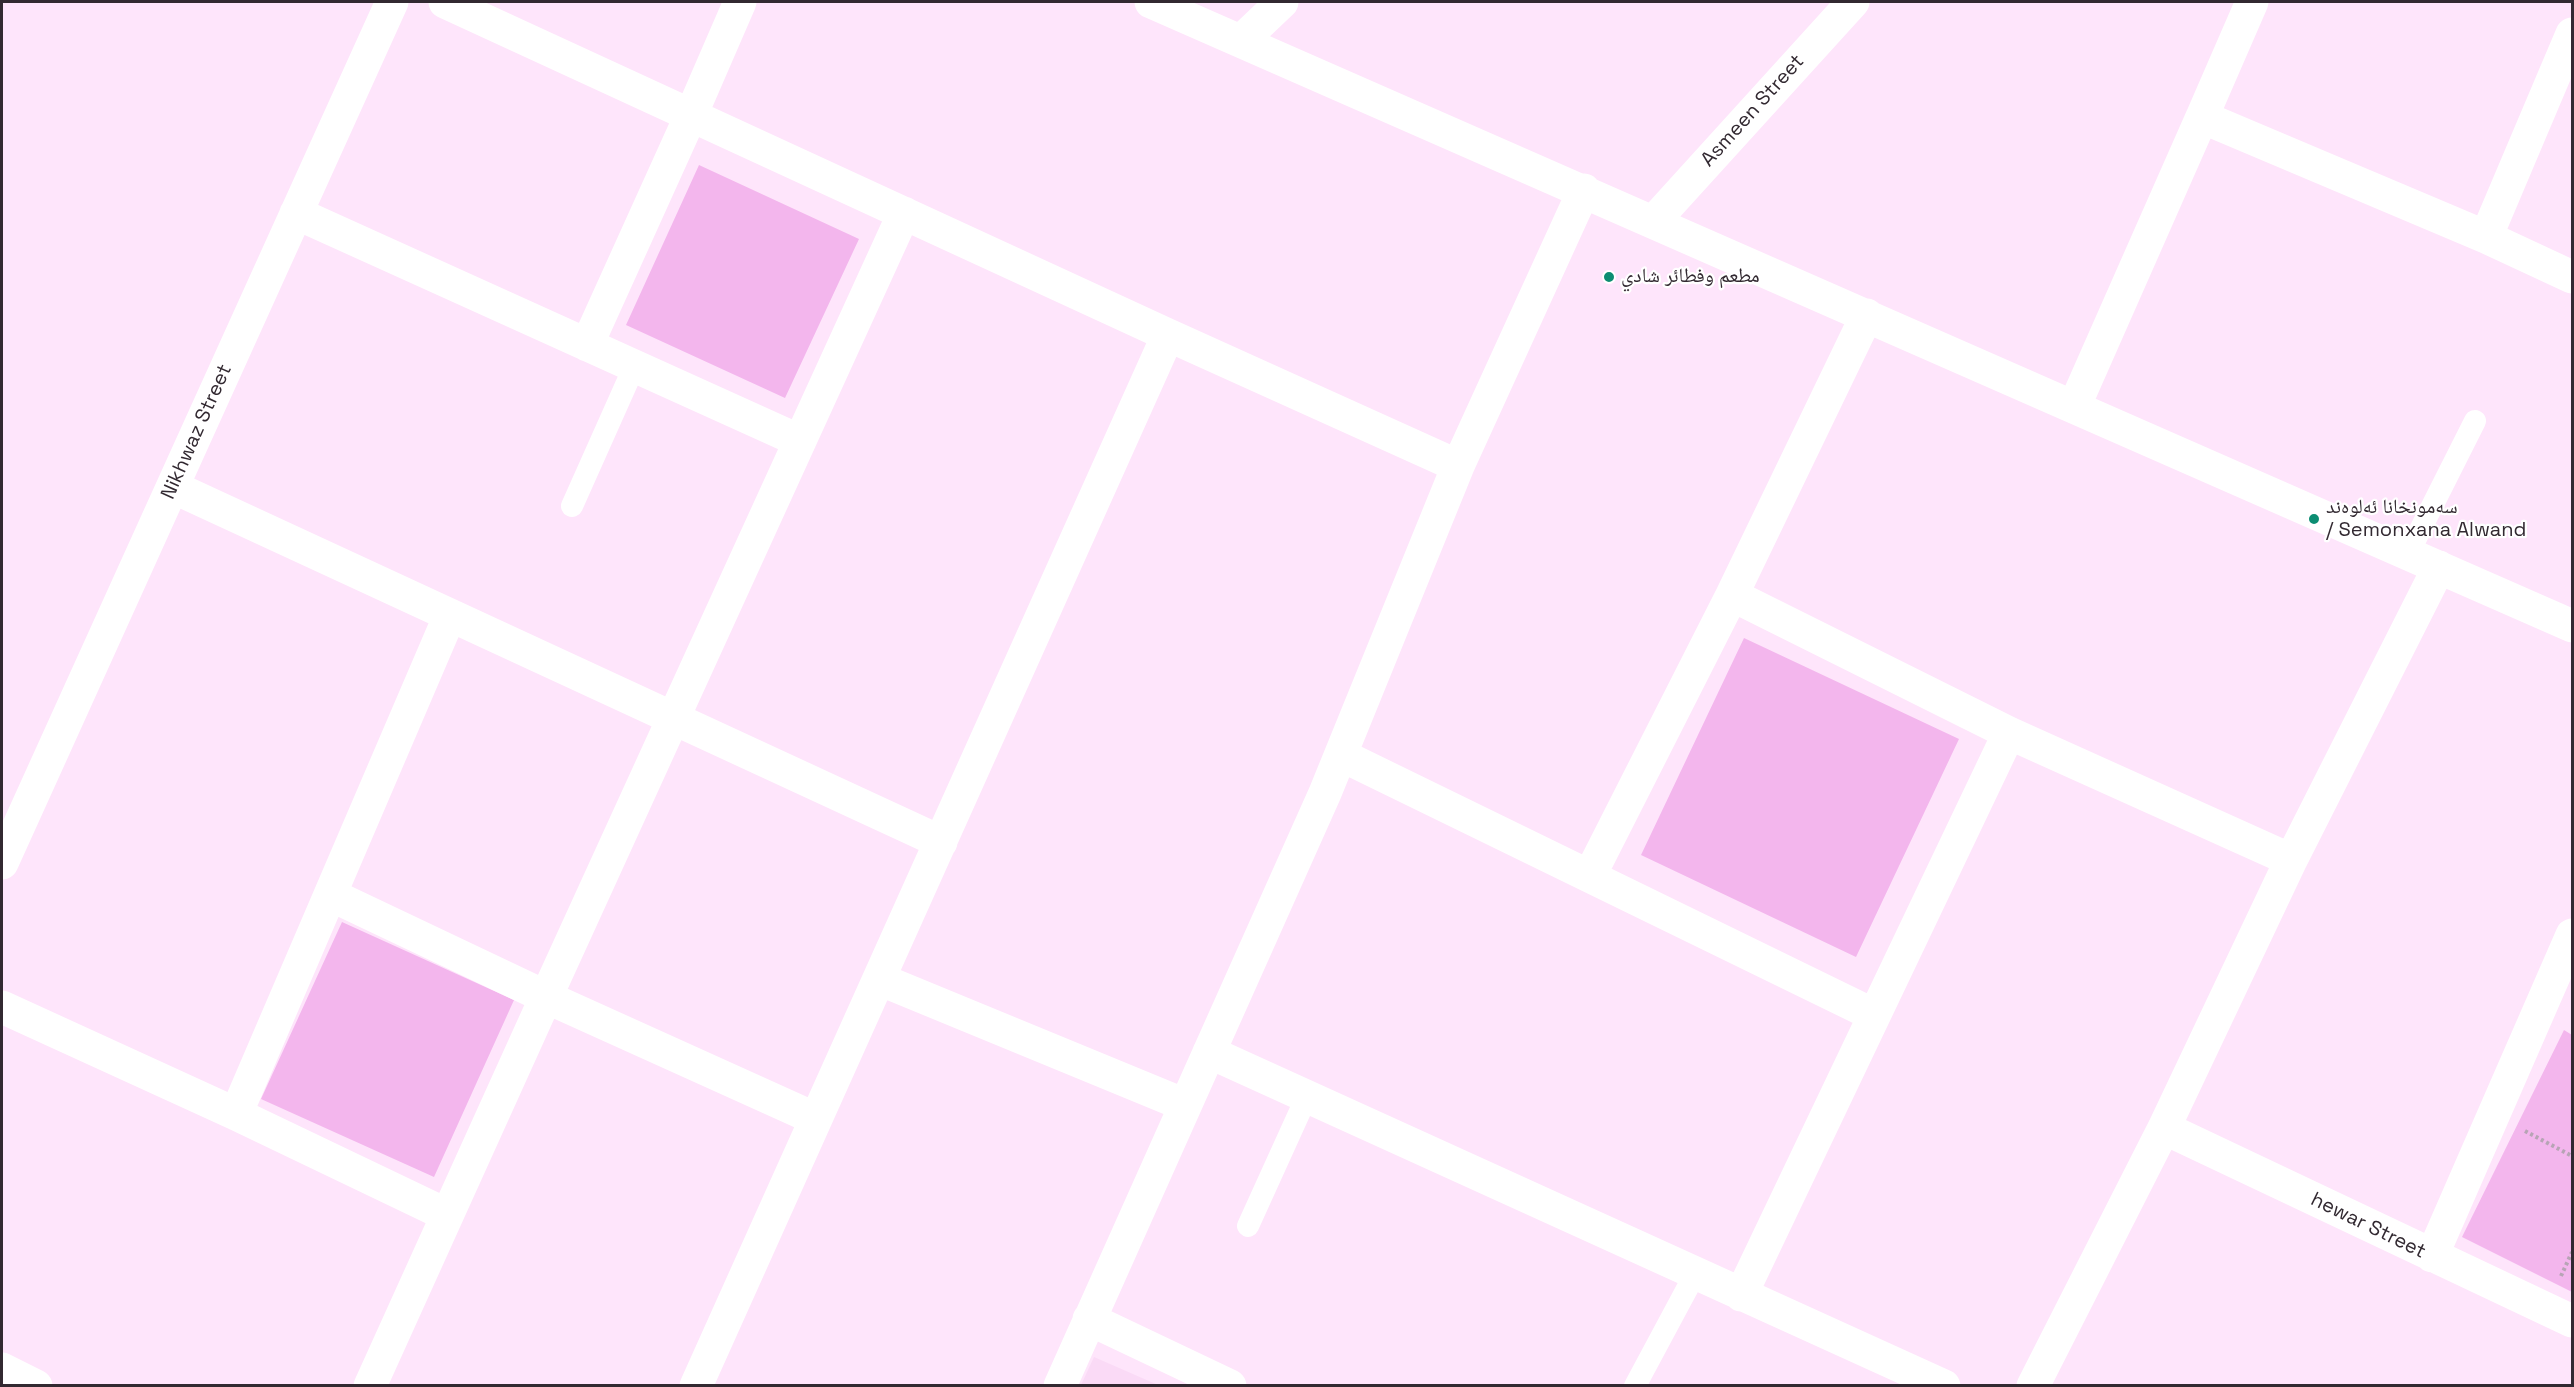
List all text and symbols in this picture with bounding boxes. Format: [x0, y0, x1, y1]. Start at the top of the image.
street label: Asmeen Street [1696, 50, 1810, 172]
place label: مطعم وفطائر شادي [1621, 265, 1760, 289]
marker: مطعم وفطائر شادي [1602, 270, 1616, 284]
street label: Nikhwaz Street [157, 361, 237, 503]
place label: سەمونخانا ئەلوەند / Semonxana Alwand [2326, 496, 2526, 543]
marker: سەمونخانا ئەلوەند / Semonxana Alwand [2307, 512, 2321, 526]
street label: hewar Street [2307, 1188, 2429, 1264]

